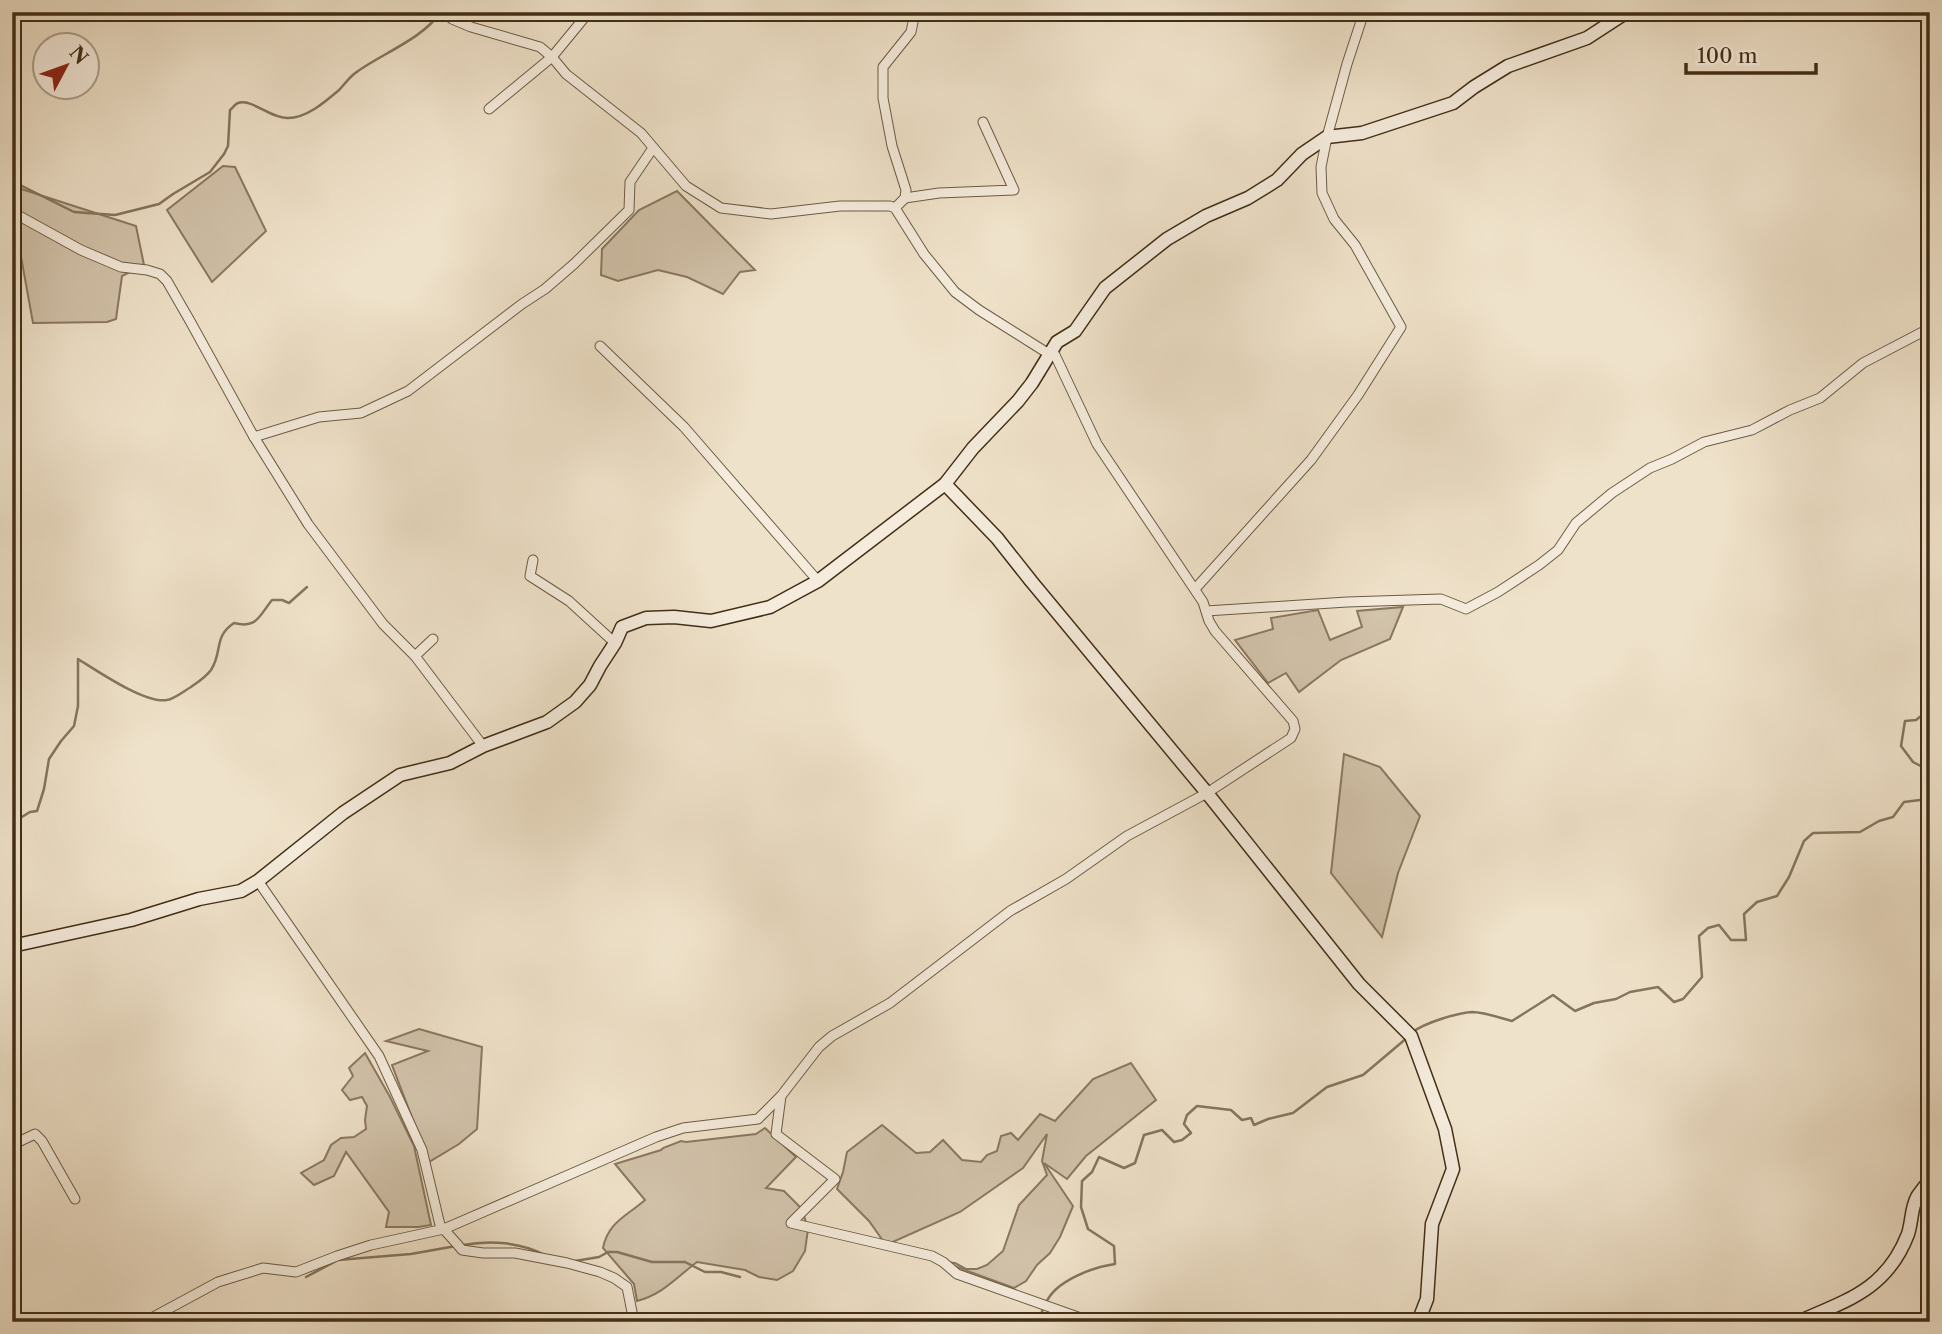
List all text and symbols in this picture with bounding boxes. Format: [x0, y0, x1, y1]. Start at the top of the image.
north arrow [32, 32, 102, 102]
scale bar [1686, 32, 1816, 76]
text: N [64, 41, 93, 69]
text: 100 m [1697, 43, 1758, 68]

